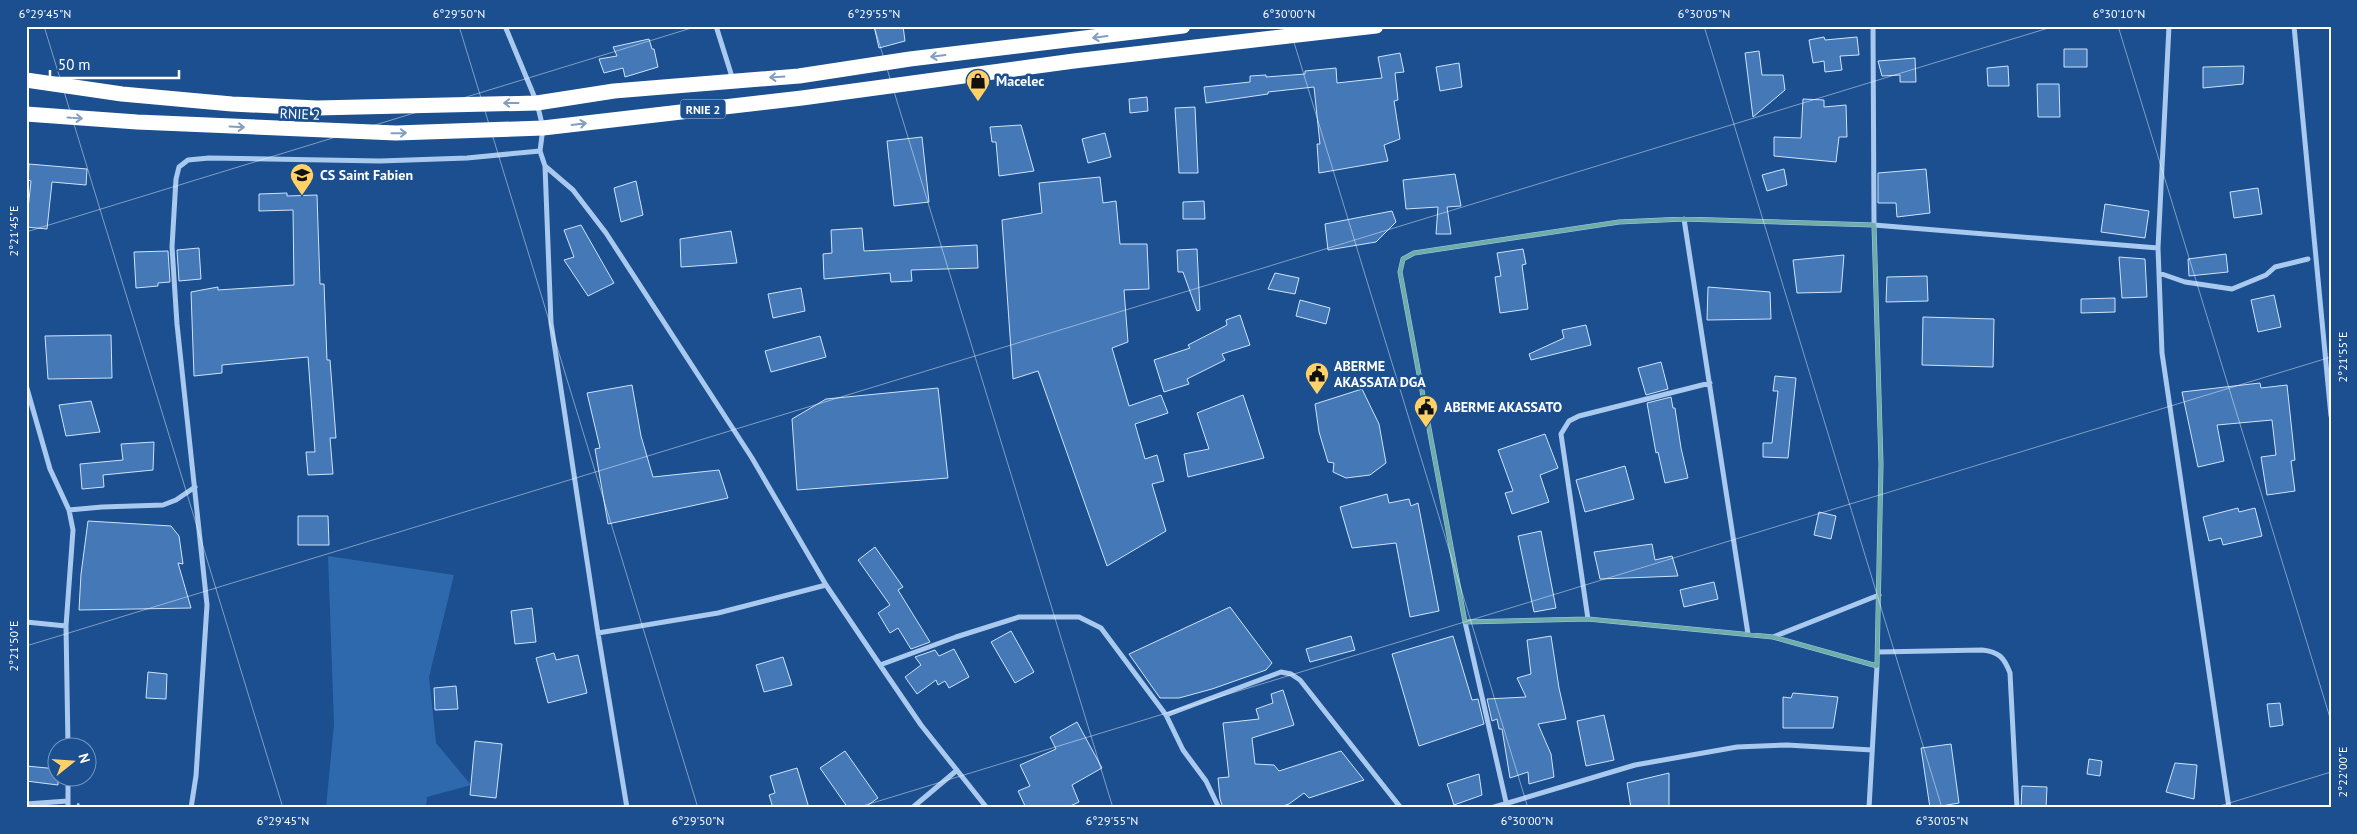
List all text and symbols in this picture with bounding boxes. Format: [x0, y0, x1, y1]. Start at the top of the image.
text: 6°29'45"N [19, 6, 71, 21]
text: 6°29'50"N [433, 6, 485, 21]
text: 6°29'55"N [848, 6, 900, 21]
text: 6°30'00"N [1263, 6, 1315, 21]
text: 6°30'05"N [1678, 6, 1730, 21]
text: 6°30'10"N [2093, 6, 2145, 21]
one-way arrow [1092, 32, 1108, 42]
scale bar [50, 48, 179, 80]
one-way arrow [931, 51, 947, 61]
text: 50 m [58, 55, 91, 74]
shop icon: Macelec [965, 68, 991, 102]
place label: Macelec [996, 72, 1044, 90]
one-way arrow [769, 73, 785, 82]
one-way arrow [503, 98, 520, 108]
road number: RNIE 2 [680, 100, 726, 118]
street label: RNIE 2 [279, 104, 321, 124]
one-way arrow [67, 113, 83, 122]
one-way arrow [571, 119, 587, 129]
one-way arrow [229, 123, 245, 132]
one-way arrow [391, 128, 407, 138]
school or university icon: CS Saint Fabien [289, 162, 315, 196]
place label: CS Saint Fabien [320, 166, 413, 184]
text: 2°21'45"E [6, 206, 21, 256]
text: 2°21'55"E [2335, 332, 2350, 382]
place label: ABERME AKASSATA DGA [1334, 357, 1426, 391]
public building icon: ABERME AKASSATA DGA [1304, 361, 1330, 395]
public building icon: ABERME AKASSATO [1413, 394, 1439, 428]
place label: ABERME AKASSATO [1444, 398, 1562, 416]
text: 2°21'50"E [6, 621, 21, 671]
north arrow [48, 736, 98, 786]
text: 2°22'00"E [2335, 747, 2350, 797]
text: N [74, 751, 94, 765]
text: 6°29'45"N [257, 813, 309, 828]
text: 6°29'50"N [672, 813, 724, 828]
text: 6°29'55"N [1086, 813, 1138, 828]
text: 6°30'00"N [1501, 813, 1553, 828]
text: 6°30'05"N [1916, 813, 1968, 828]

